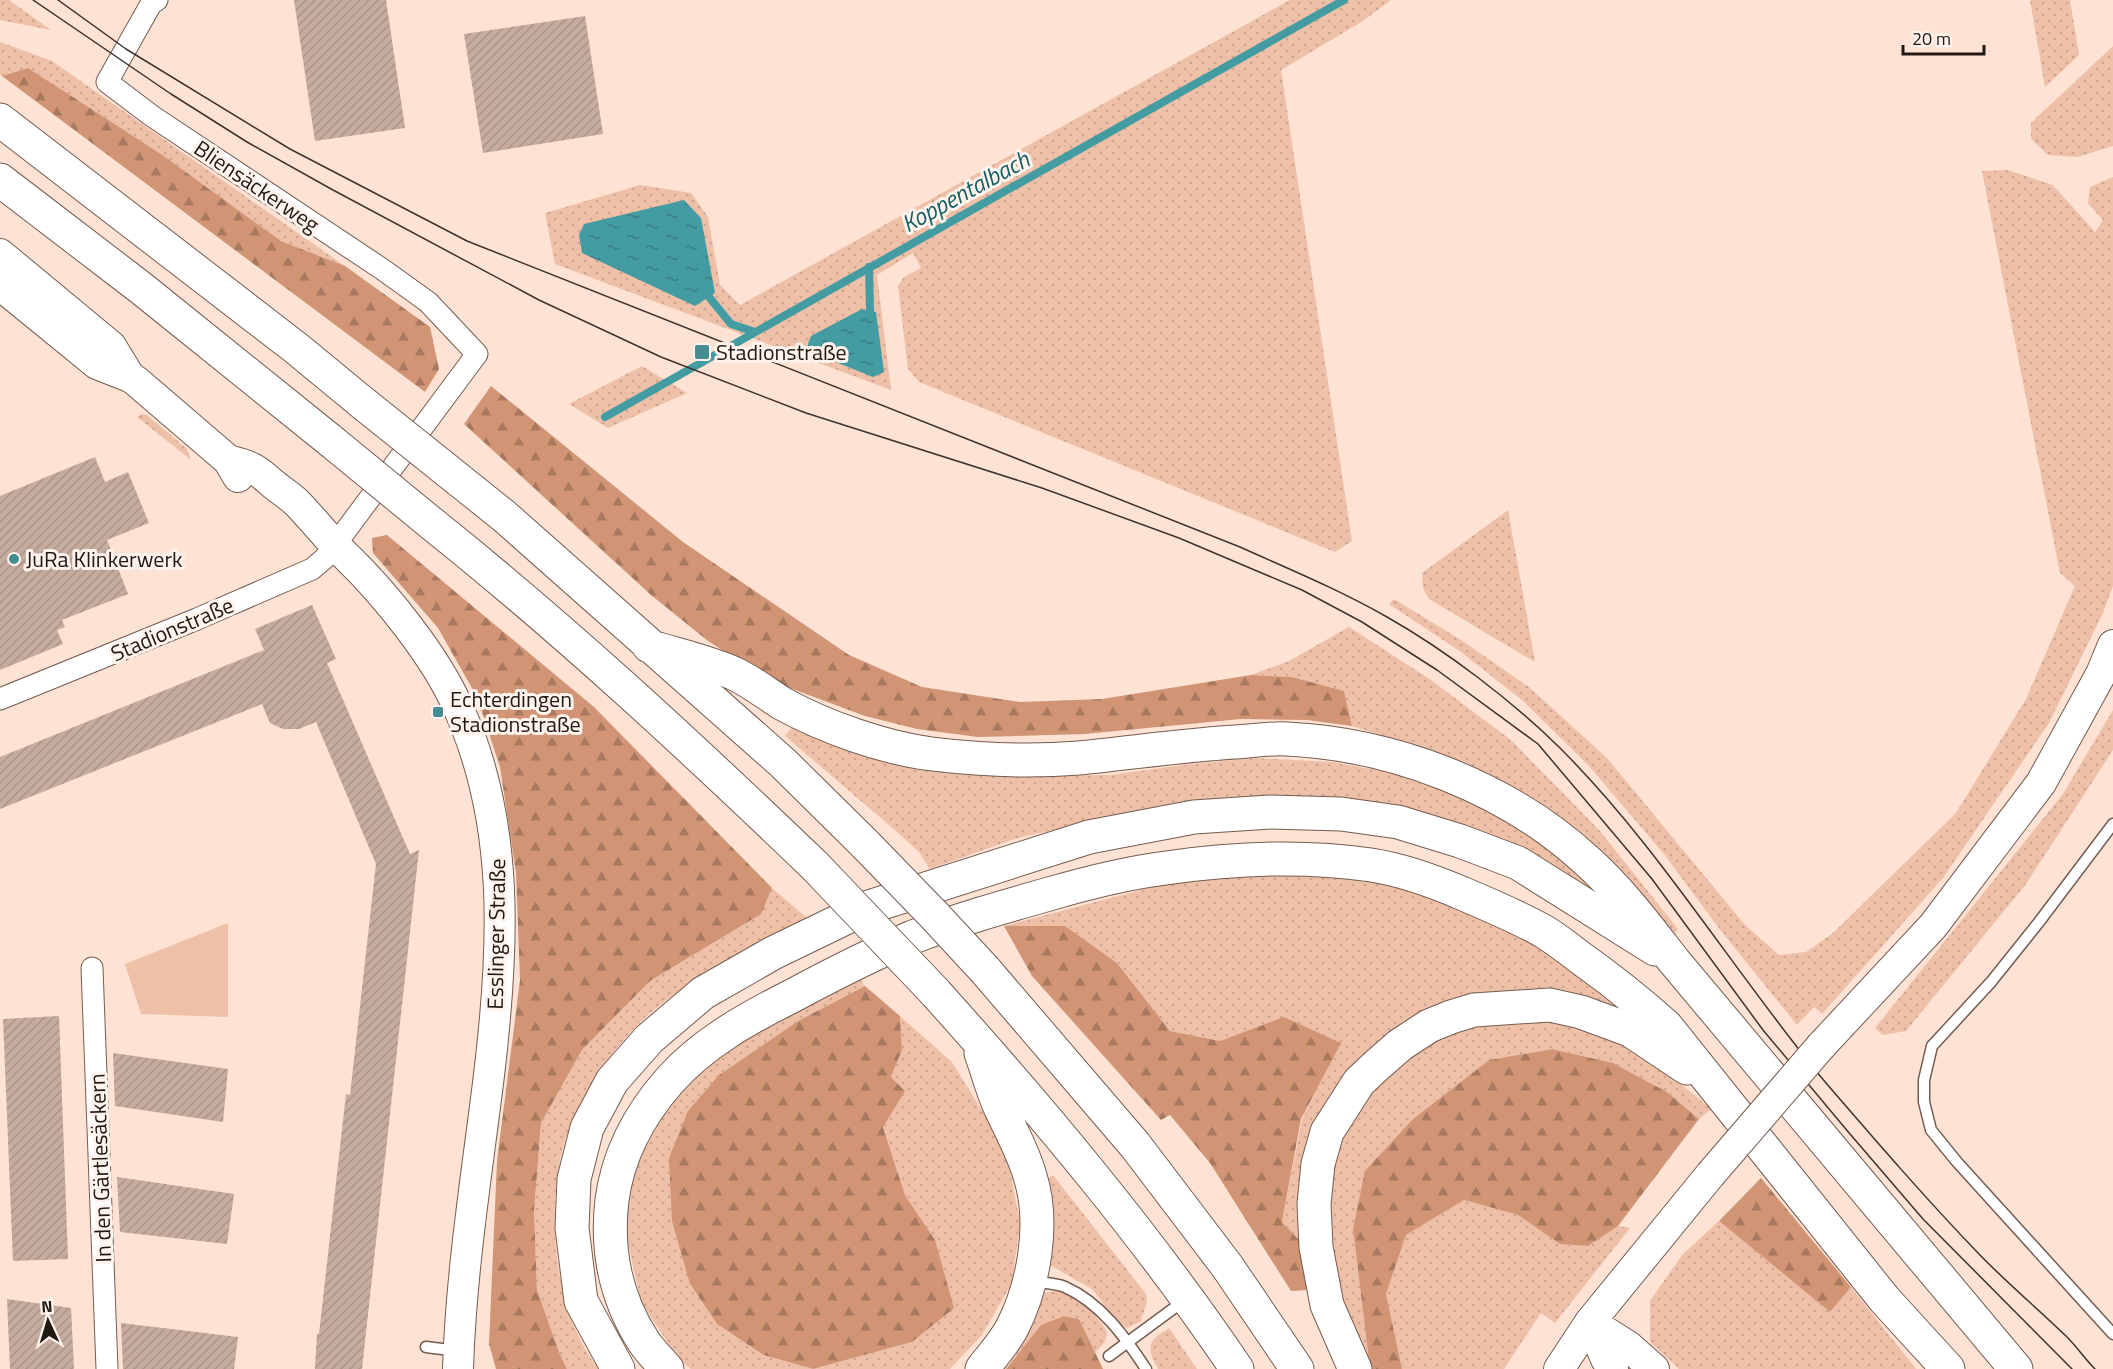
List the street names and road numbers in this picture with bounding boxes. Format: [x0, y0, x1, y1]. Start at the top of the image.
street label: Bliensäckerweg [187, 131, 327, 241]
street label: Stadionstraße [105, 588, 239, 670]
street label: Esslinger Straße [478, 858, 514, 1010]
street label: In den Gärtlesäckern [80, 1073, 120, 1263]

